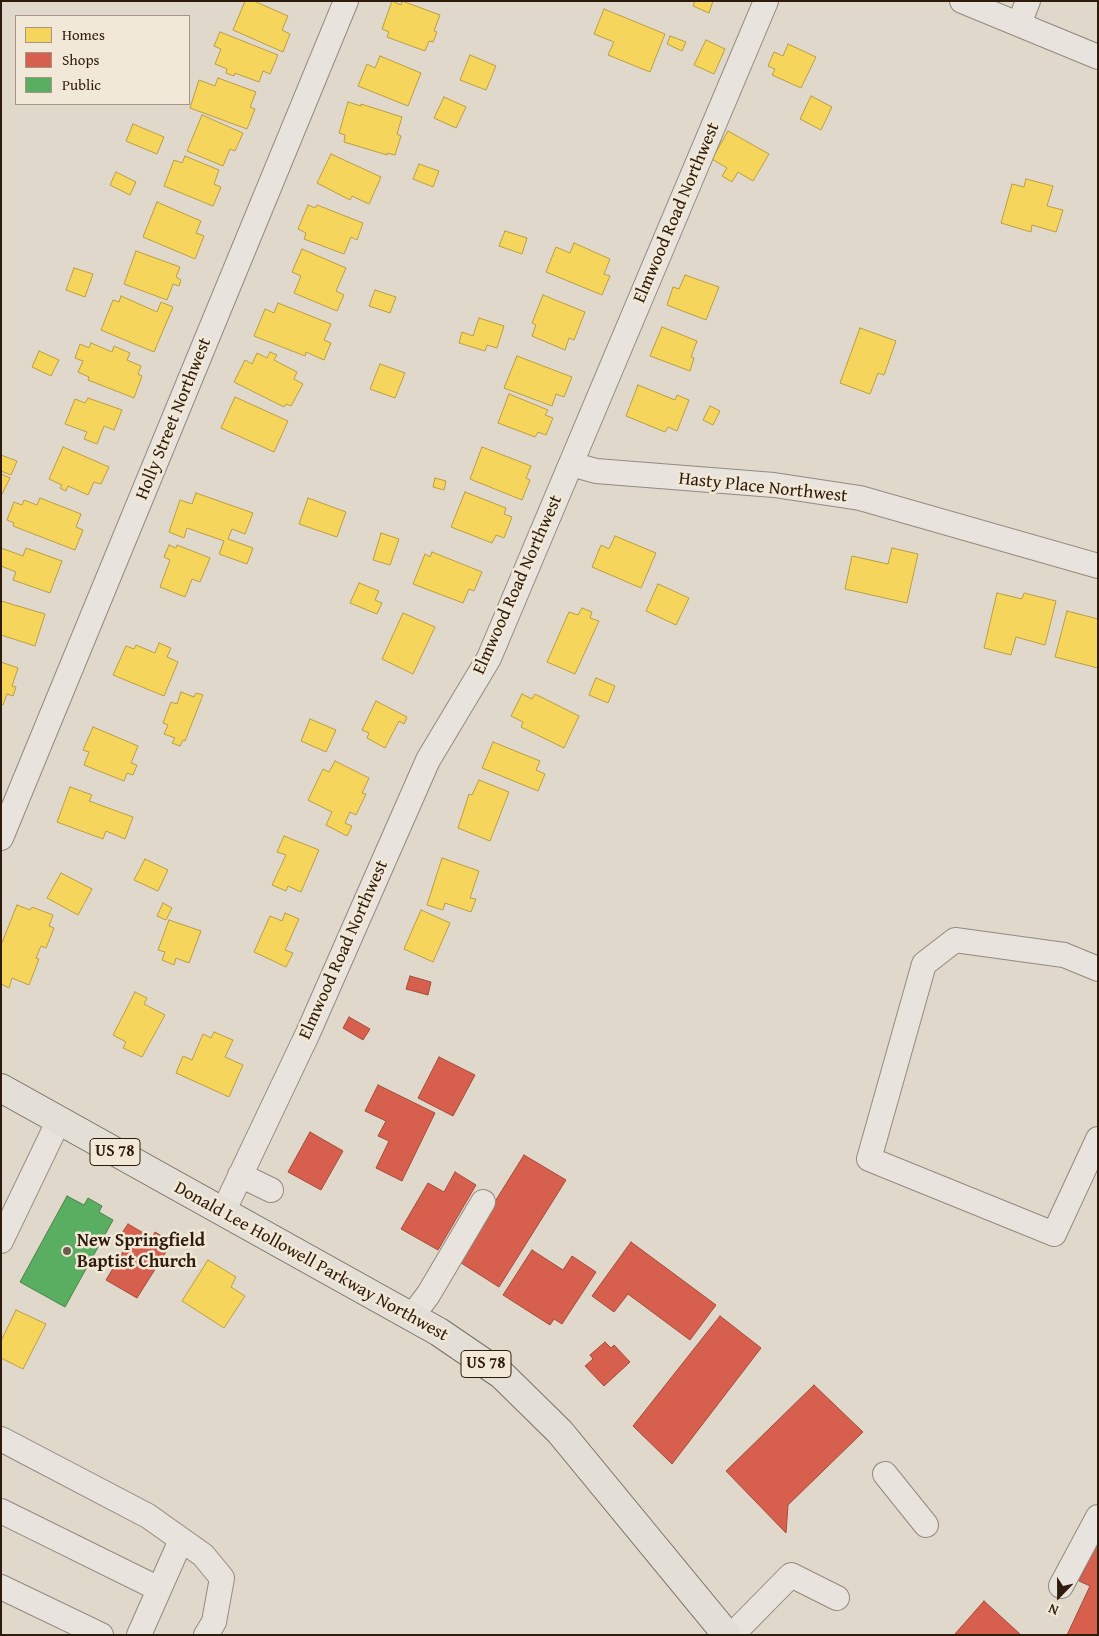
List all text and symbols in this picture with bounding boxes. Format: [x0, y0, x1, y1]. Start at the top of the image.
legend [15, 15, 190, 105]
text: Homes [62, 24, 105, 45]
text: Shops [62, 49, 99, 70]
text: Public [62, 74, 101, 95]
street label: Elmwood Road Northwest [629, 119, 725, 307]
street label: Holly Street Northwest [132, 335, 216, 503]
street label: Hasty Place Northwest [677, 468, 849, 508]
street label: Elmwood Road Northwest [469, 492, 567, 678]
street label: Elmwood Road Northwest [295, 857, 393, 1043]
road number: US 78 [90, 1138, 140, 1166]
street label: Donald Lee Hollowell Parkway Northwest [170, 1177, 452, 1347]
place label: New Springfield Baptist Church [77, 1230, 205, 1272]
marker: New Springfield Baptist Church [61, 1245, 73, 1257]
road number: US 78 [461, 1350, 511, 1378]
north arrow [1034, 1571, 1084, 1621]
text: N [1045, 1599, 1061, 1621]

